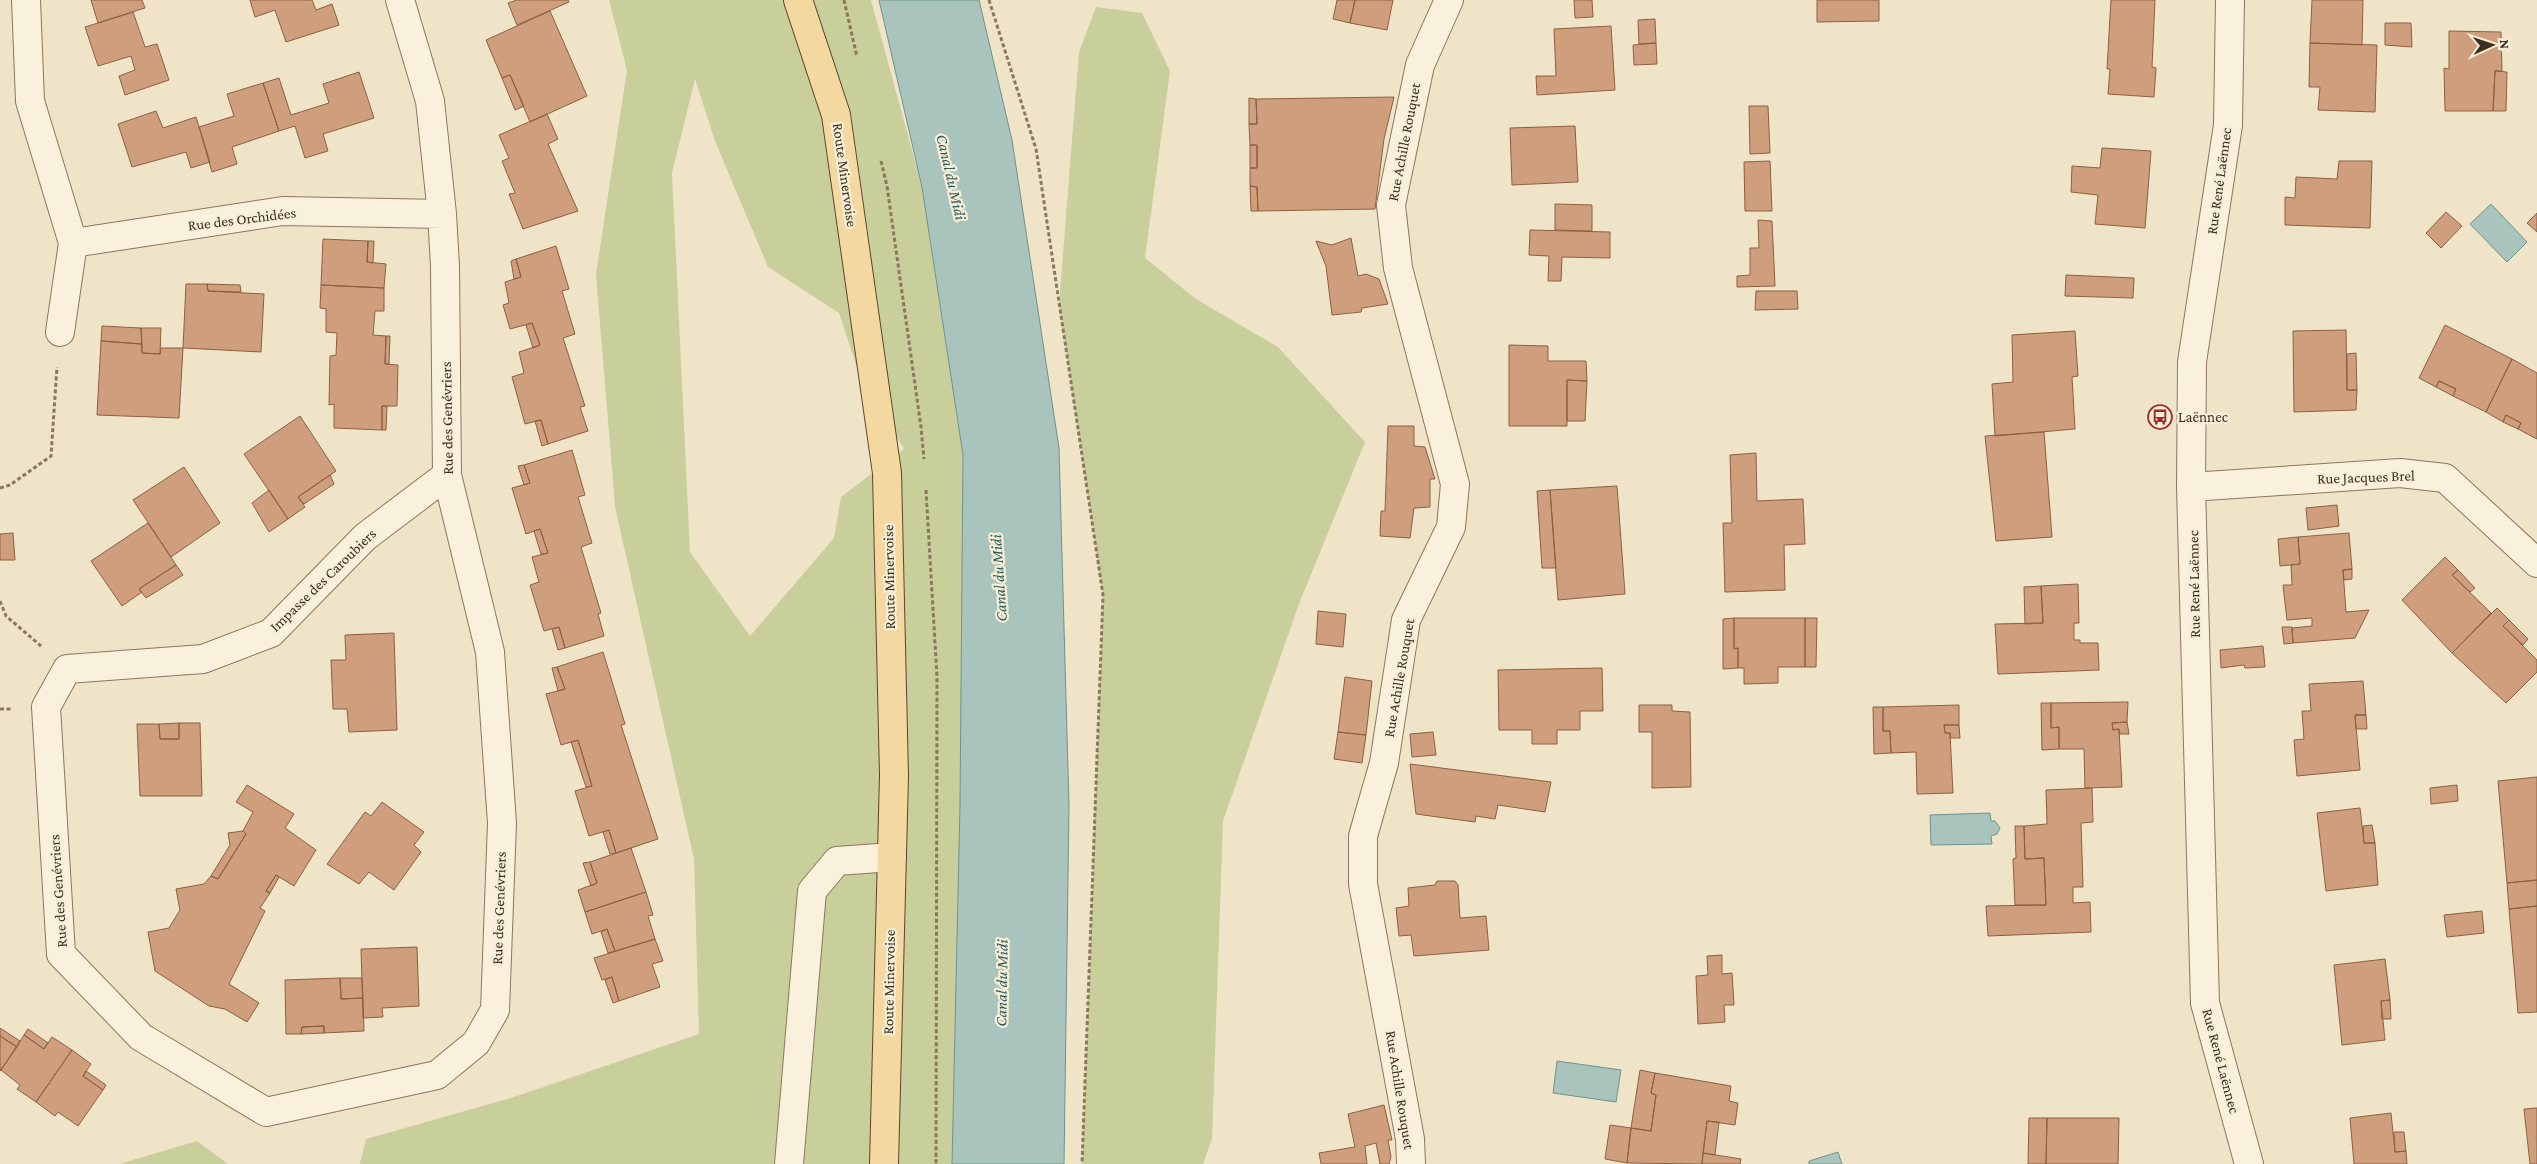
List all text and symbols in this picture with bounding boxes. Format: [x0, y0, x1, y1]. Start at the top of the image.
north arrow [2467, 20, 2517, 70]
text: N [2497, 39, 2513, 50]
street label: Rue Achille Rouquet [1385, 80, 1424, 203]
street label: Route Minervoise [830, 122, 860, 228]
street label: Rue René Laënnec [2204, 126, 2235, 235]
water label: Canal du Midi [933, 133, 970, 222]
street label: Rue des Orchidées [187, 204, 297, 234]
street label: Rue des Genévriers [438, 361, 456, 475]
bus stop icon: Laënnec [2147, 404, 2173, 430]
place label: Laënnec [2178, 409, 2229, 425]
street label: Rue Jacques Brel [2317, 467, 2415, 488]
street label: Route Minervoise [880, 524, 898, 630]
street label: Impasse des Caroubiers [267, 525, 380, 636]
street label: Rue René Laënnec [2185, 529, 2203, 638]
water label: Canal du Midi [987, 533, 1010, 622]
street label: Rue Achille Rouquet [1381, 616, 1418, 739]
street label: Rue des Genévriers [46, 834, 70, 948]
street label: Rue des Genévriers [489, 851, 509, 965]
street label: Route Minervoise [880, 929, 898, 1035]
water label: Canal du Midi [992, 938, 1011, 1027]
street label: Rue René Laënnec [2199, 1007, 2243, 1116]
street label: Rue Achille Rouquet [1382, 1029, 1417, 1152]

